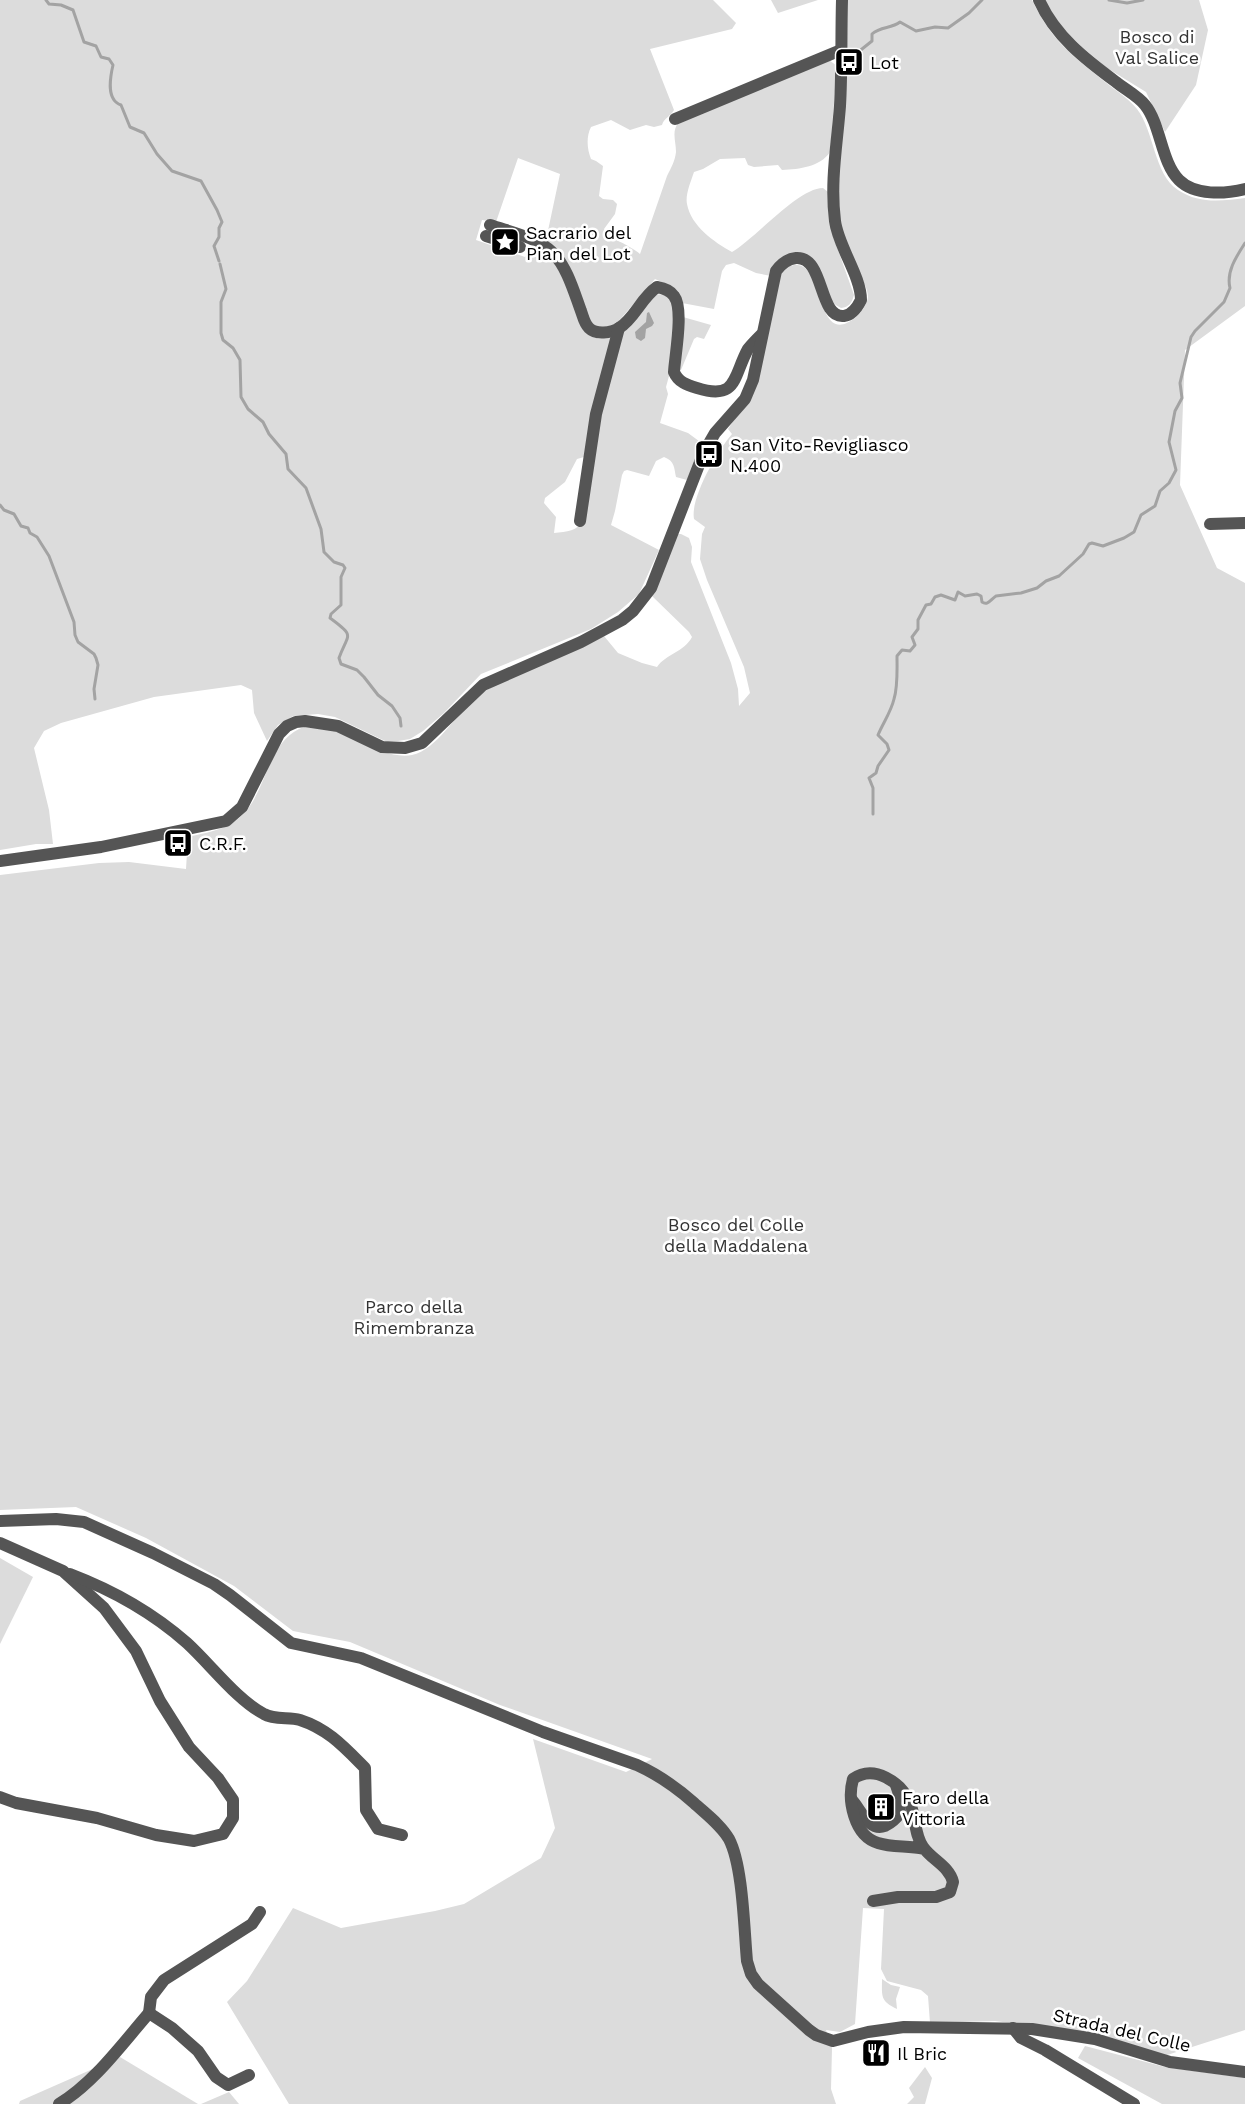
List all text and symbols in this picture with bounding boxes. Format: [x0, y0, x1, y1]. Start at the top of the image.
park label: Bosco di Val Salice [1115, 26, 1199, 68]
bus stop icon: Lot [833, 46, 865, 78]
place label: Lot [870, 52, 899, 73]
place label: Sacrario del Pian del Lot [526, 222, 632, 264]
place icon: Sacrario del Pian del Lot [489, 226, 521, 258]
place label: San Vito-Revigliasco N.400 [730, 434, 909, 476]
bus stop icon: San Vito-Revigliasco N.400 [693, 438, 725, 470]
bus stop icon: C.R.F. [162, 827, 194, 859]
place label: C.R.F. [199, 833, 246, 854]
park label: Bosco del Colle della Maddalena [664, 1214, 808, 1256]
park label: Parco della Rimembranza [354, 1296, 474, 1338]
place label: Faro della Vittoria [902, 1787, 989, 1829]
building icon: Faro della Vittoria [865, 1791, 897, 1823]
street label: Strada del Colle [1051, 2004, 1193, 2056]
restaurant icon: Il Bric [860, 2037, 892, 2069]
place label: Il Bric [897, 2043, 947, 2064]

